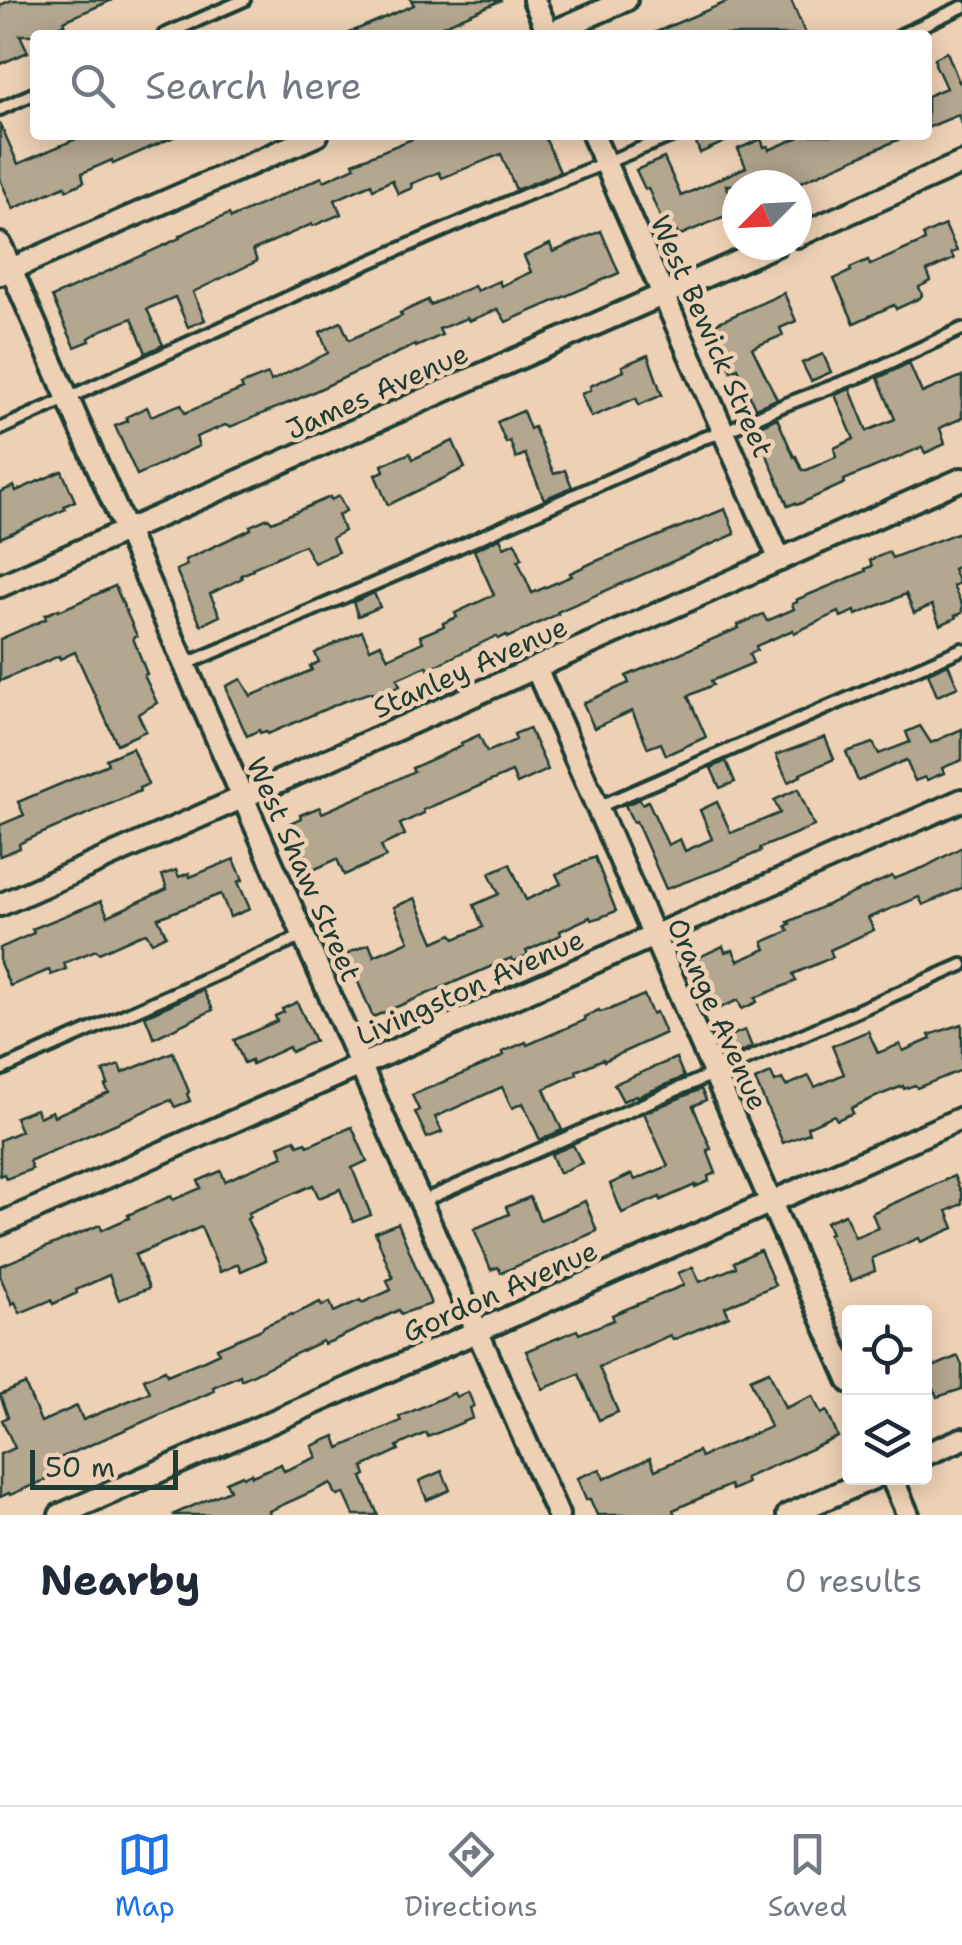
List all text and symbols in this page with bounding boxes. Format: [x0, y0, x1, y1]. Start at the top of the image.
search box [30, 30, 932, 140]
icon: search [65, 58, 120, 113]
text: Search here [145, 60, 362, 111]
north arrow [722, 170, 812, 260]
street label: West Bewick Street [641, 209, 783, 463]
street label: James Avenue [280, 334, 474, 448]
street label: Stanley Avenue [367, 607, 573, 727]
street label: West Shaw Street [237, 751, 371, 987]
street label: Orange Avenue [659, 912, 777, 1116]
street label: Livingston Avenue [350, 920, 590, 1054]
street label: Gordon Avenue [396, 1231, 604, 1351]
map controls [842, 1305, 932, 1485]
button: locate [842, 1305, 932, 1395]
button: layers [842, 1395, 932, 1485]
scale bar [30, 1445, 178, 1490]
text: 50 m [45, 1448, 115, 1486]
text: Nearby [40, 1552, 200, 1608]
text: 0 results [785, 1559, 922, 1602]
tab: Map [115, 1827, 175, 1925]
tab: Directions [404, 1827, 538, 1925]
tab: Saved [768, 1827, 847, 1925]

